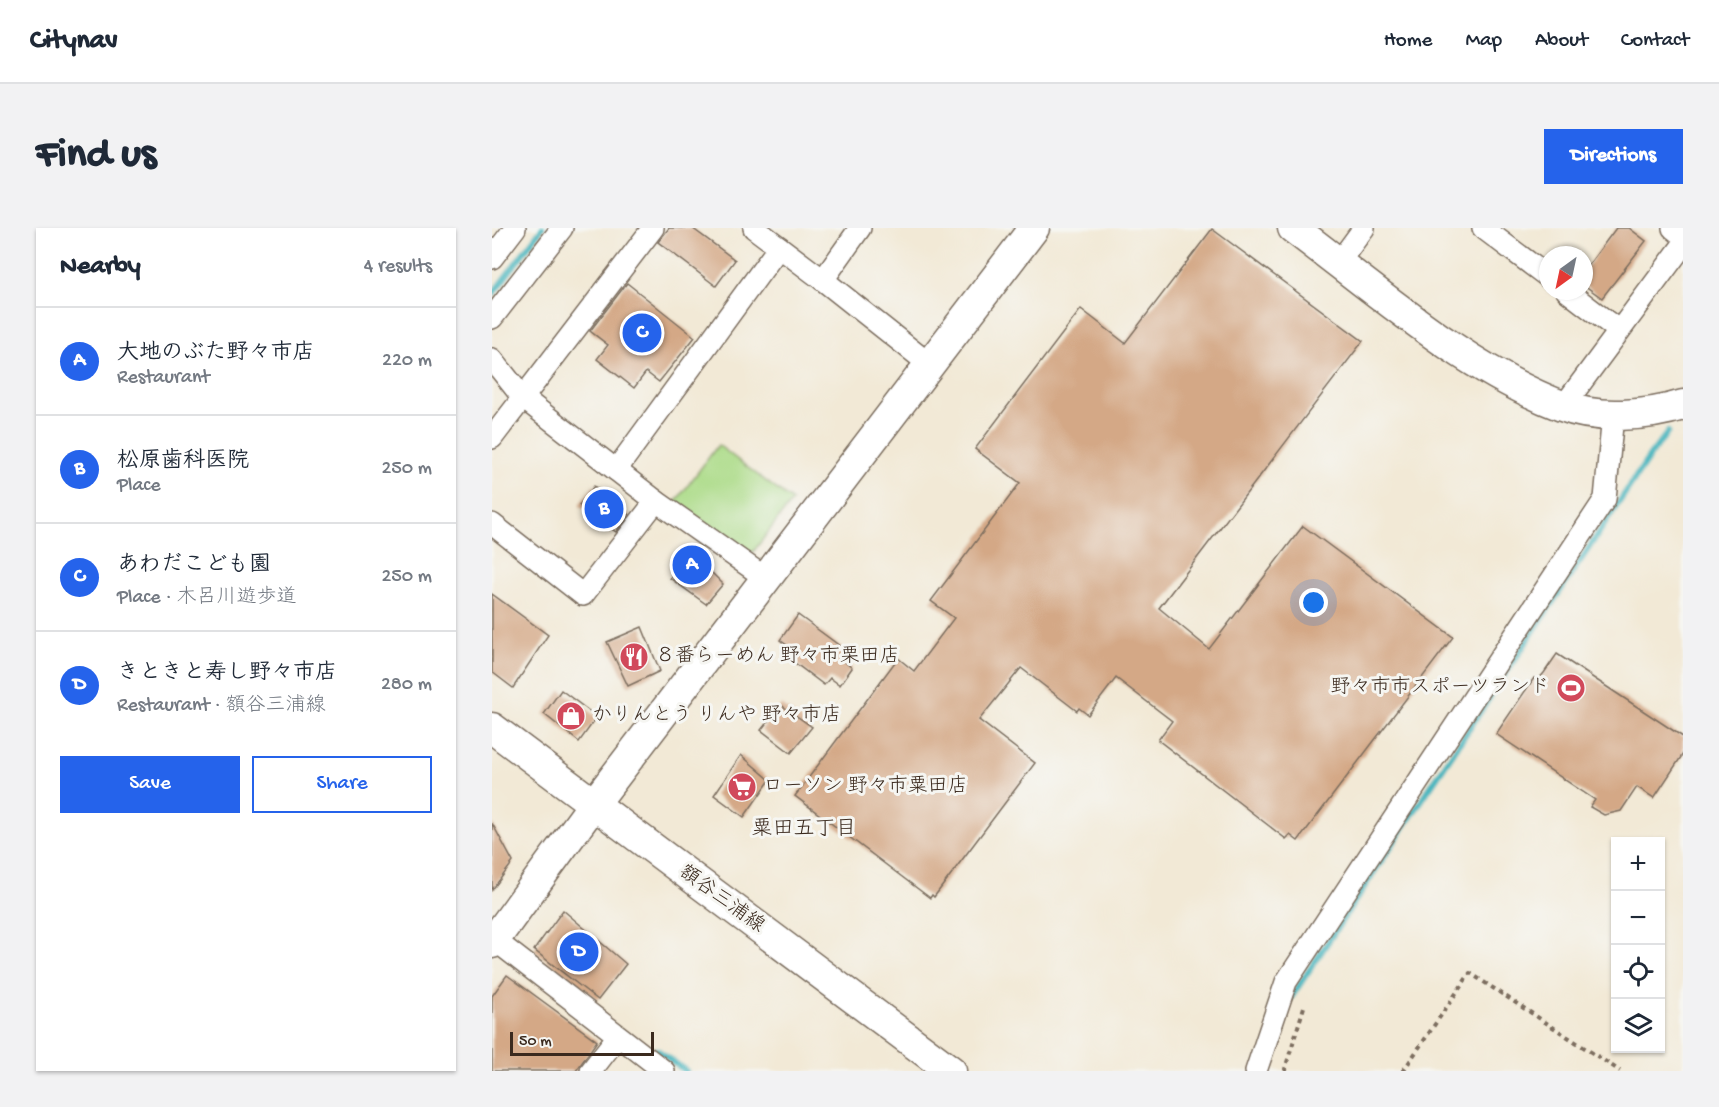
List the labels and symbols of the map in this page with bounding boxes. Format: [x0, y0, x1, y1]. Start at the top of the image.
north arrow [1539, 246, 1593, 300]
pin: C [622, 310, 662, 356]
pin: B [584, 486, 624, 532]
pin: A [672, 542, 712, 588]
your location [1299, 588, 1328, 617]
restaurant icon: ８番らーめん 野々市栗田店 [618, 641, 650, 673]
place label: ８番らーめん 野々市栗田店 [655, 644, 900, 669]
sports icon: 野々市市スポーツランド [1555, 672, 1587, 704]
place label: 野々市市スポーツランド [1330, 676, 1550, 700]
shop icon: かりんとう りんや 野々市店 [555, 700, 587, 732]
place label: かりんとう りんや 野々市店 [592, 703, 841, 728]
supermarket icon: ローソン 野々市粟田店 [726, 771, 758, 803]
place label: ローソン 野々市粟田店 [763, 774, 968, 799]
district label: 粟田五丁目 [752, 817, 857, 843]
street label: 額谷三浦線 [674, 860, 769, 939]
pin: D [560, 930, 598, 974]
scale bar [510, 1029, 654, 1056]

